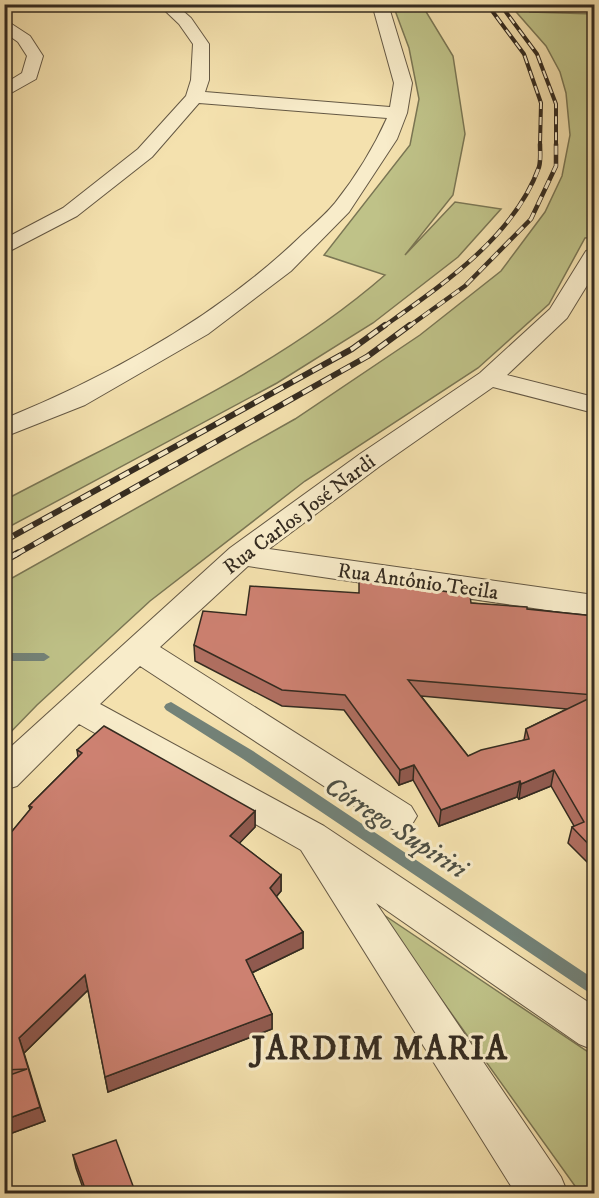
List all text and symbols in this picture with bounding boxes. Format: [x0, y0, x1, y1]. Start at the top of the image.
street label: Rua Carlos José Nardi [218, 449, 381, 580]
street label: Rua Antônio Tecila [336, 558, 500, 606]
water label: Córrego Supiriri [317, 769, 475, 888]
district label: JARDIM MARIA [248, 1029, 508, 1070]

